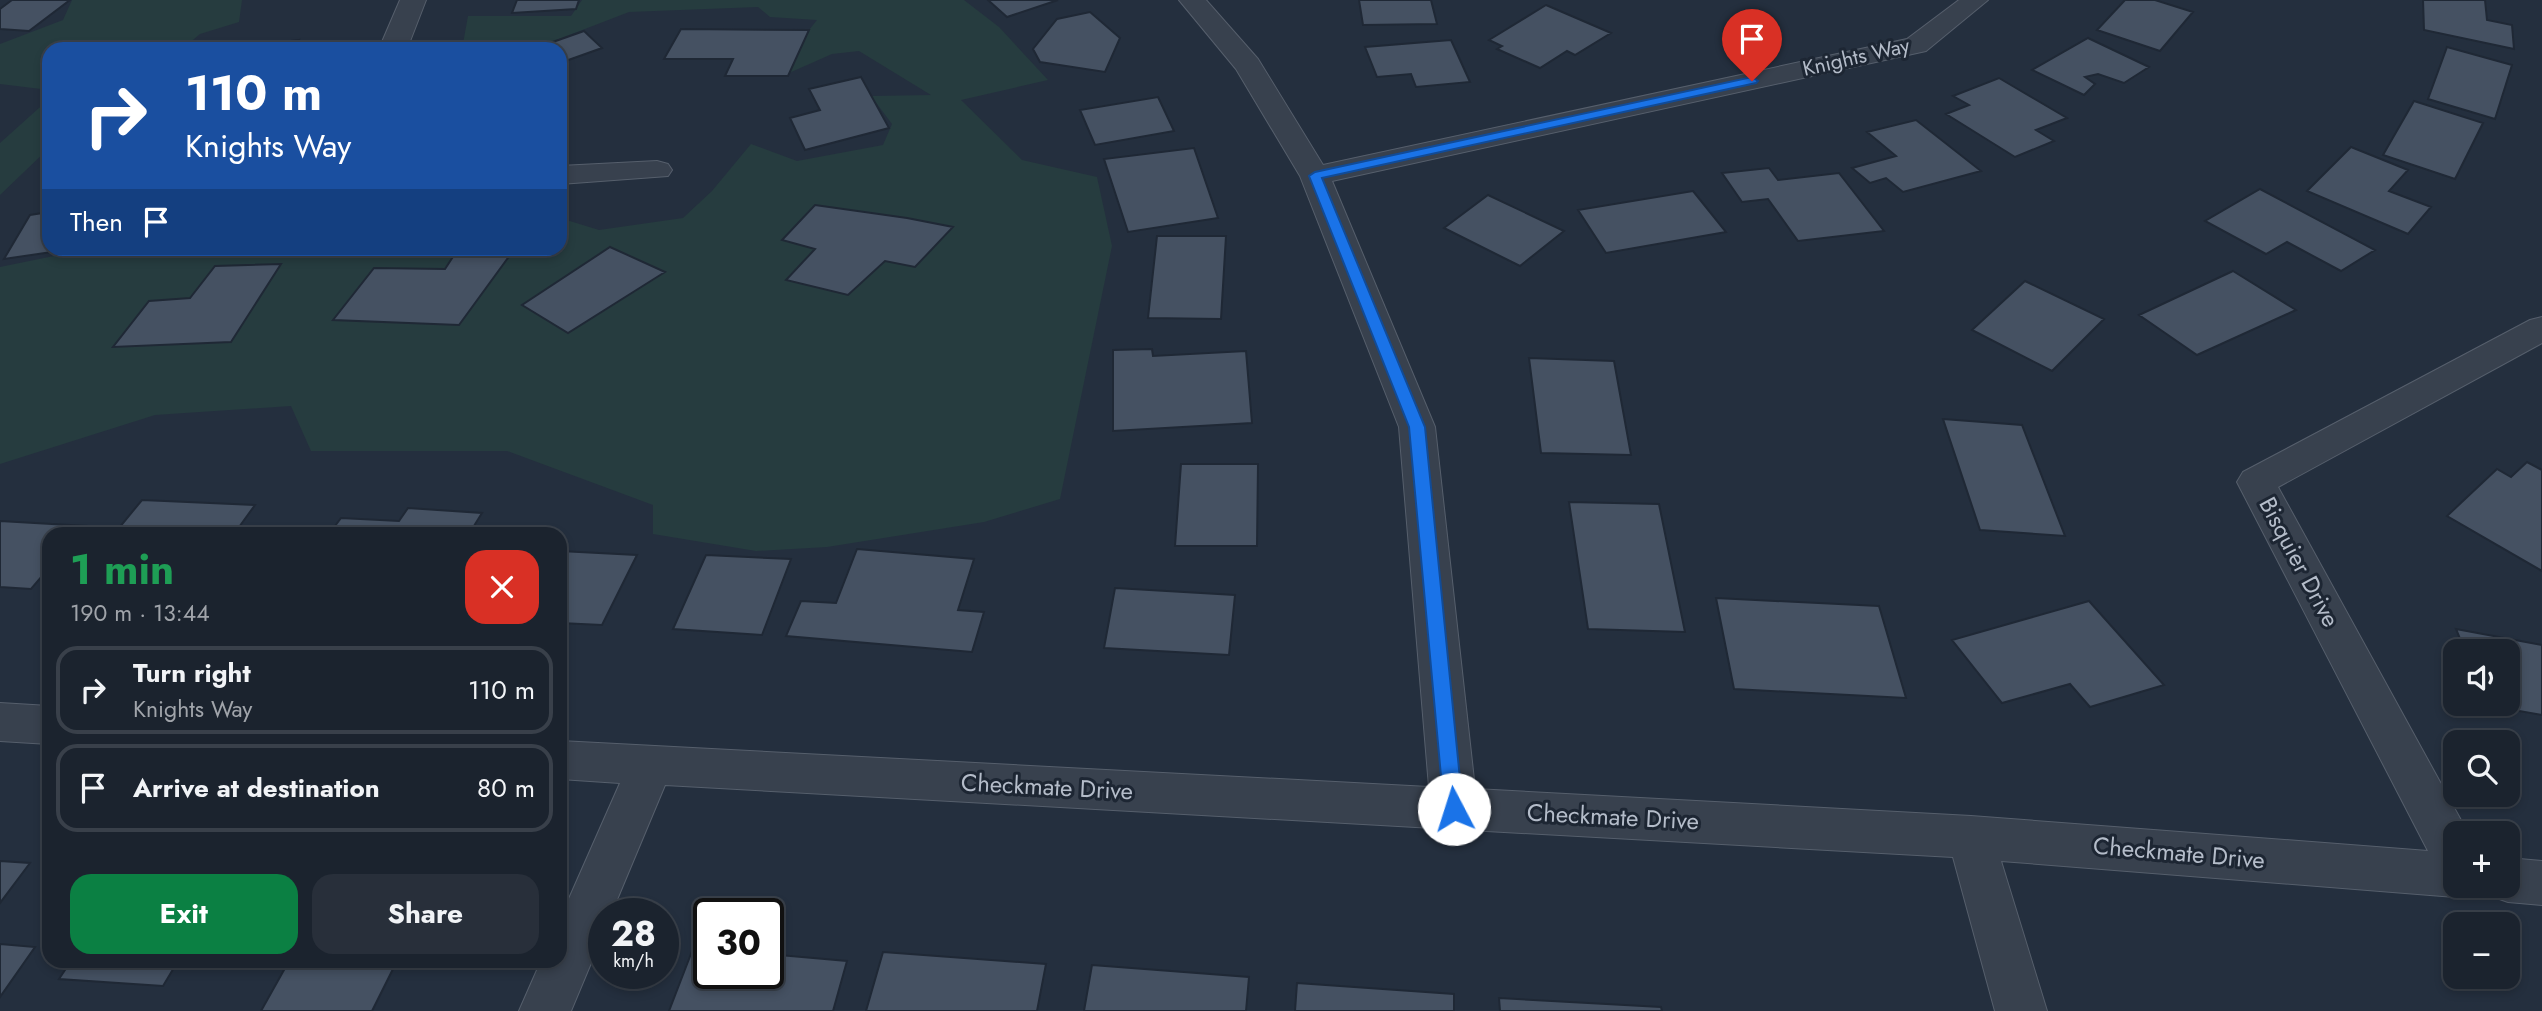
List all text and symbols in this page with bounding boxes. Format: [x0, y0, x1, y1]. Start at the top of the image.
pin [1722, 9, 1782, 81]
icon: arrive [1733, 20, 1771, 58]
street label: Knights Way [1799, 30, 1913, 84]
text: 110 m [185, 58, 322, 128]
icon: right [70, 70, 161, 161]
text: Knights Way [185, 123, 351, 169]
text: Then [70, 203, 123, 241]
icon: arrive [137, 203, 175, 241]
street label: Bisquier Drive [2250, 490, 2348, 633]
text: 1 min [70, 539, 174, 600]
button: close [465, 550, 539, 624]
text: 190 m · 13:44 [70, 596, 210, 630]
map controls [2443, 639, 2520, 989]
button: sound [2443, 639, 2520, 716]
text: Turn right [133, 654, 251, 692]
icon: right [74, 671, 112, 709]
text: 110 m [468, 671, 535, 709]
text: Knights Way [133, 692, 252, 726]
button: search [2443, 730, 2520, 807]
street label: Checkmate Drive [960, 765, 1134, 808]
icon: arrive [74, 769, 112, 807]
text: Arrive at destination [133, 769, 380, 807]
text: 80 m [477, 769, 535, 807]
position arrow [1417, 772, 1491, 846]
street label: Checkmate Drive [1526, 795, 1700, 838]
button: + [2443, 821, 2520, 898]
street label: Checkmate Drive [2092, 828, 2266, 877]
button: Exit [70, 874, 298, 954]
button: Share [312, 874, 539, 954]
speed limit sign: 30 [693, 898, 784, 989]
text: 28 [611, 909, 656, 959]
button: − [2443, 912, 2520, 989]
text: km/h [613, 948, 654, 974]

